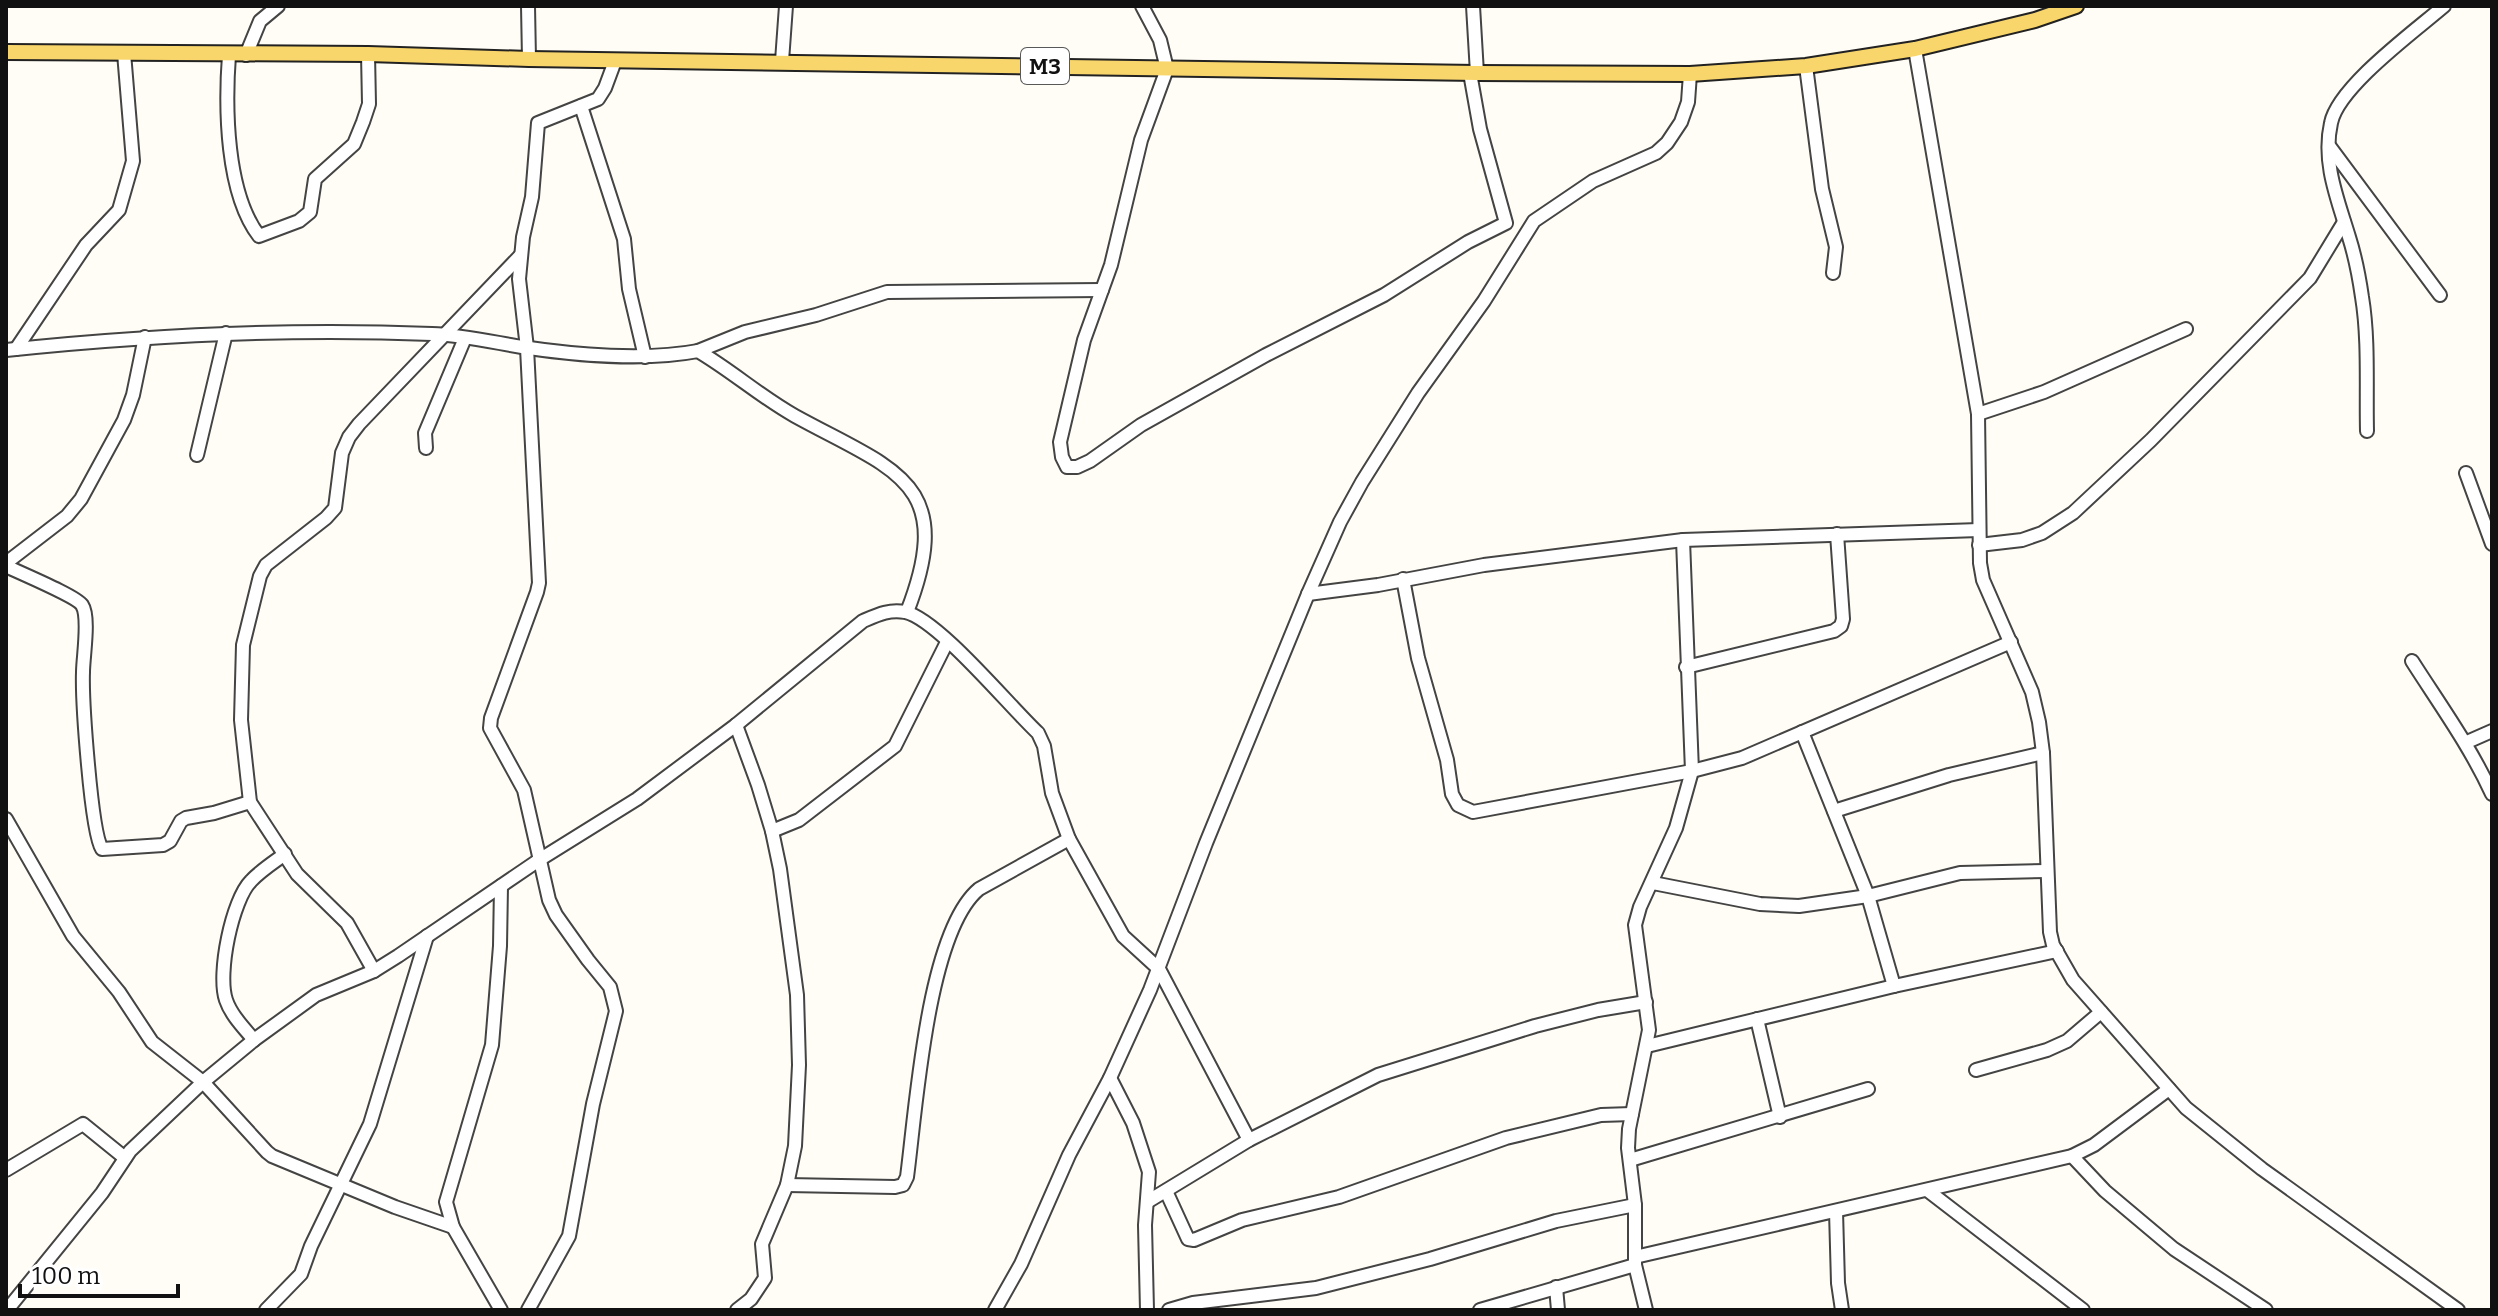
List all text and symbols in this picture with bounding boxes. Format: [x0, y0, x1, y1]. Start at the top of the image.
road number: M3 [1021, 48, 1069, 84]
scale bar [20, 1248, 178, 1298]
text: 100 m [32, 1262, 100, 1290]

